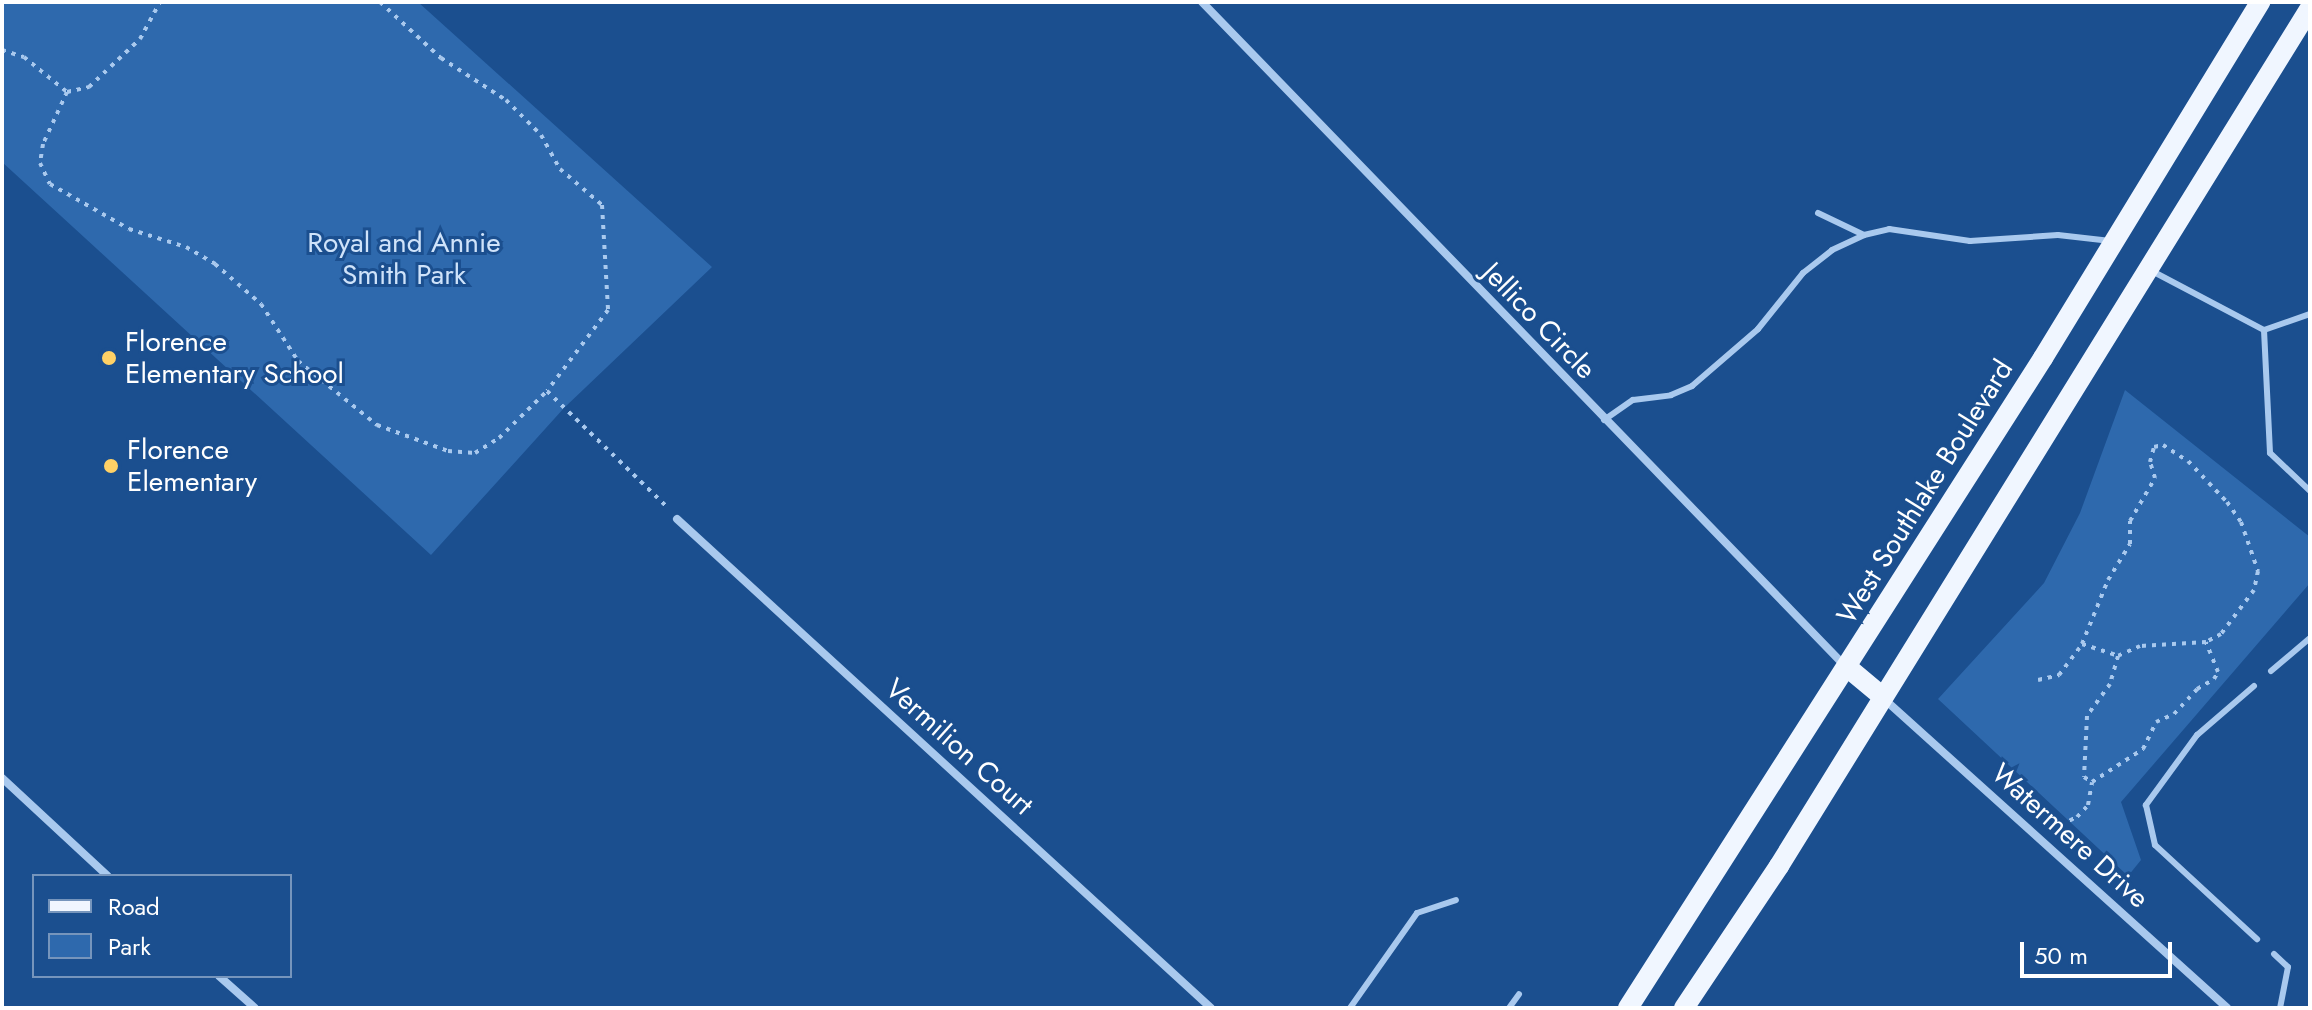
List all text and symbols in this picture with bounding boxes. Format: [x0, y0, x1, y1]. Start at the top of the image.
park label: Royal and Annie Smith Park [307, 226, 501, 292]
street label: Jellico Circle [1475, 256, 1603, 386]
place label: Florence Elementary School [125, 325, 344, 391]
marker: Florence Elementary School [100, 349, 118, 367]
street label: West Southlake Boulevard [1830, 354, 2020, 630]
place label: Florence Elementary [127, 433, 257, 499]
marker: Florence Elementary [102, 457, 120, 475]
street label: Vermilion Court [878, 672, 1040, 822]
street label: Watermere Drive [1985, 757, 2155, 915]
legend [32, 874, 292, 978]
text: Road [108, 889, 160, 924]
scale bar [2024, 926, 2176, 976]
text: Park [108, 929, 151, 964]
text: 50 m [2034, 938, 2088, 973]

